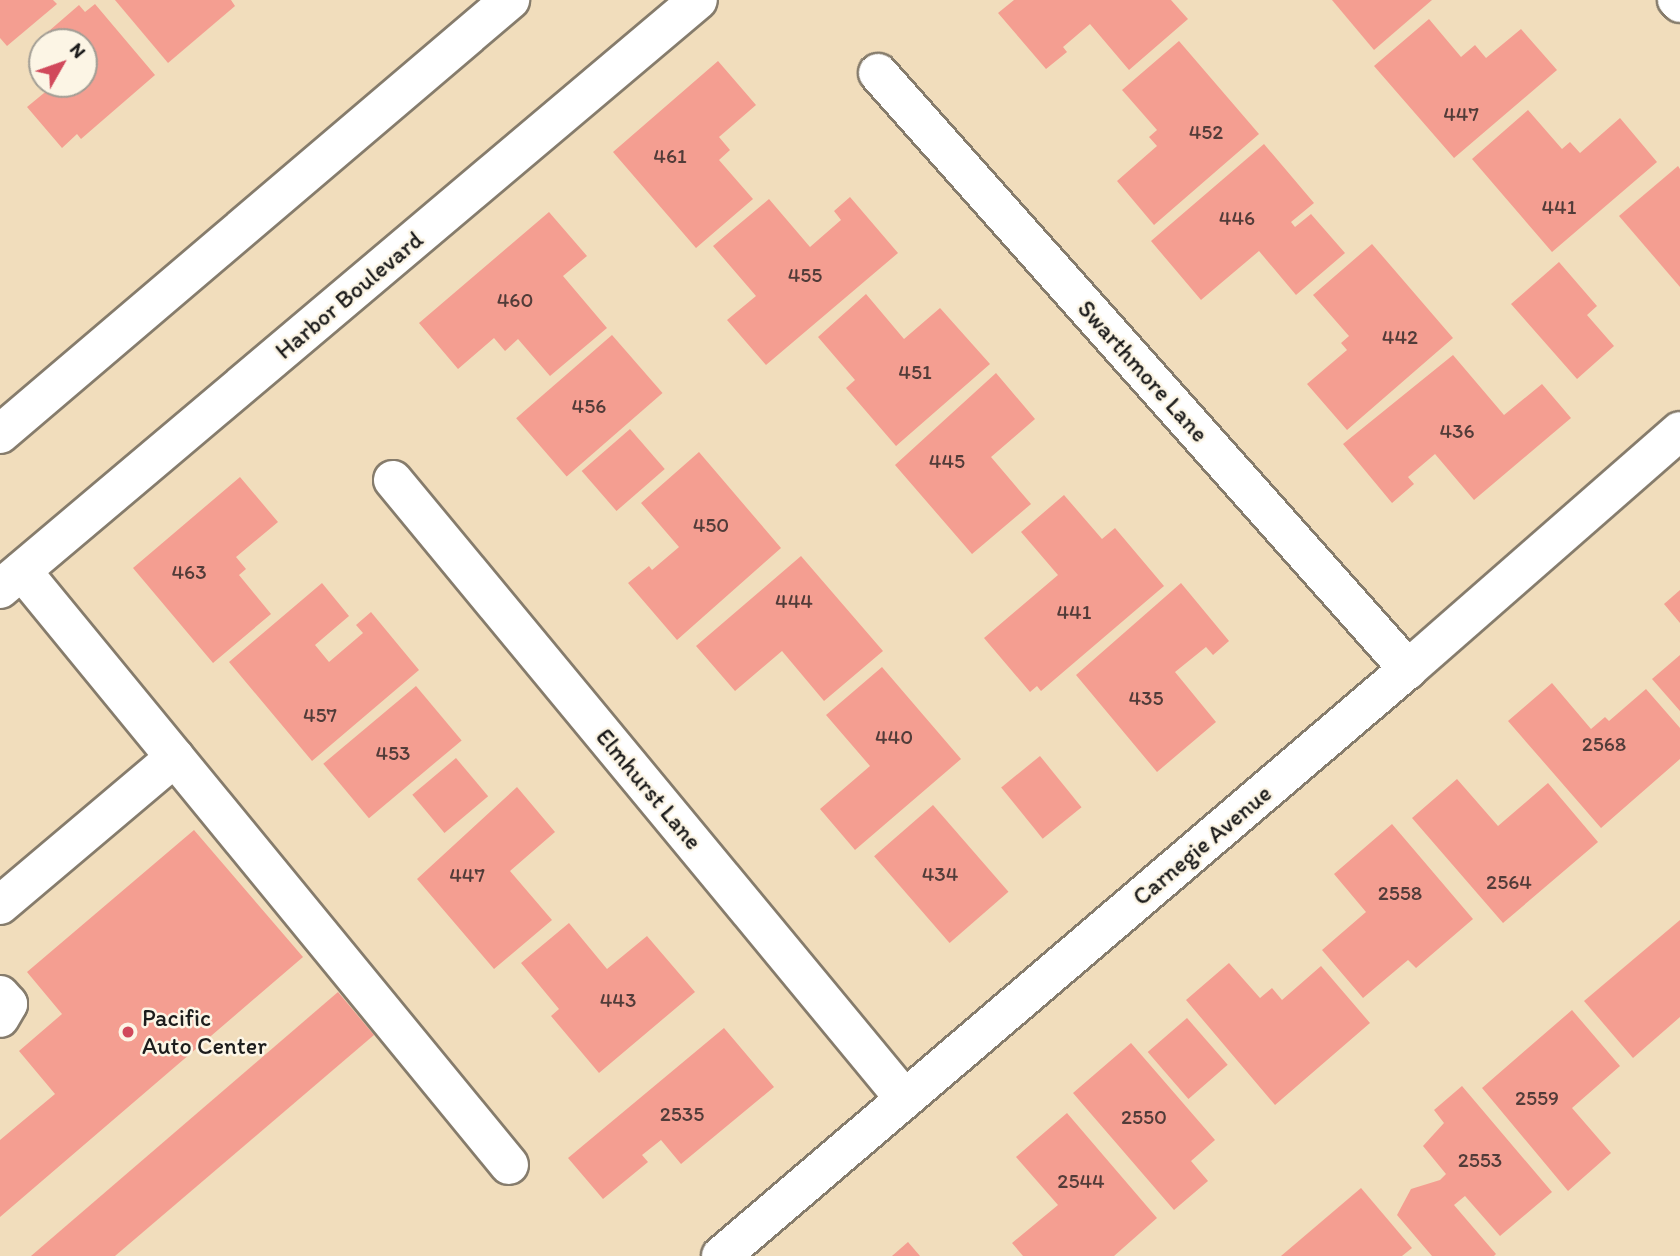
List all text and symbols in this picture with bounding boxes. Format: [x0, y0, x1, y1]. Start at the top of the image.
north arrow [28, 28, 98, 98]
text: N [65, 38, 91, 63]
house number: 447 [1443, 101, 1479, 127]
house number: 452 [1189, 119, 1223, 145]
house number: 461 [653, 143, 687, 169]
house number: 441 [1542, 194, 1576, 220]
house number: 446 [1219, 205, 1255, 231]
street label: Harbor Boulevard [269, 225, 429, 365]
house number: 455 [788, 262, 822, 288]
house number: 460 [497, 287, 533, 313]
street label: Swarthmore Lane [1072, 294, 1214, 448]
house number: 442 [1382, 324, 1418, 350]
house number: 451 [898, 359, 932, 385]
house number: 456 [572, 393, 606, 419]
house number: 436 [1439, 418, 1475, 444]
house number: 445 [929, 448, 965, 474]
house number: 450 [693, 512, 729, 538]
house number: 463 [171, 559, 207, 585]
house number: 444 [775, 588, 813, 614]
house number: 441 [1057, 599, 1091, 625]
house number: 435 [1128, 685, 1164, 711]
house number: 457 [303, 702, 337, 728]
street label: Elmhurst Lane [590, 722, 708, 856]
house number: 440 [875, 724, 913, 750]
house number: 2568 [1582, 731, 1626, 757]
house number: 453 [375, 740, 411, 766]
street label: Carnegie Avenue [1127, 779, 1277, 911]
house number: 434 [922, 861, 958, 887]
house number: 447 [449, 862, 485, 888]
house number: 2564 [1486, 869, 1532, 895]
house number: 2558 [1378, 880, 1422, 906]
house number: 443 [600, 987, 636, 1013]
place label: Pacific Auto Center [142, 1004, 267, 1060]
marker: Pacific Auto Center [120, 1024, 136, 1040]
house number: 2559 [1515, 1085, 1559, 1111]
house number: 2535 [660, 1101, 704, 1127]
house number: 2550 [1121, 1104, 1167, 1130]
house number: 2553 [1458, 1147, 1502, 1173]
house number: 2544 [1057, 1168, 1105, 1194]

